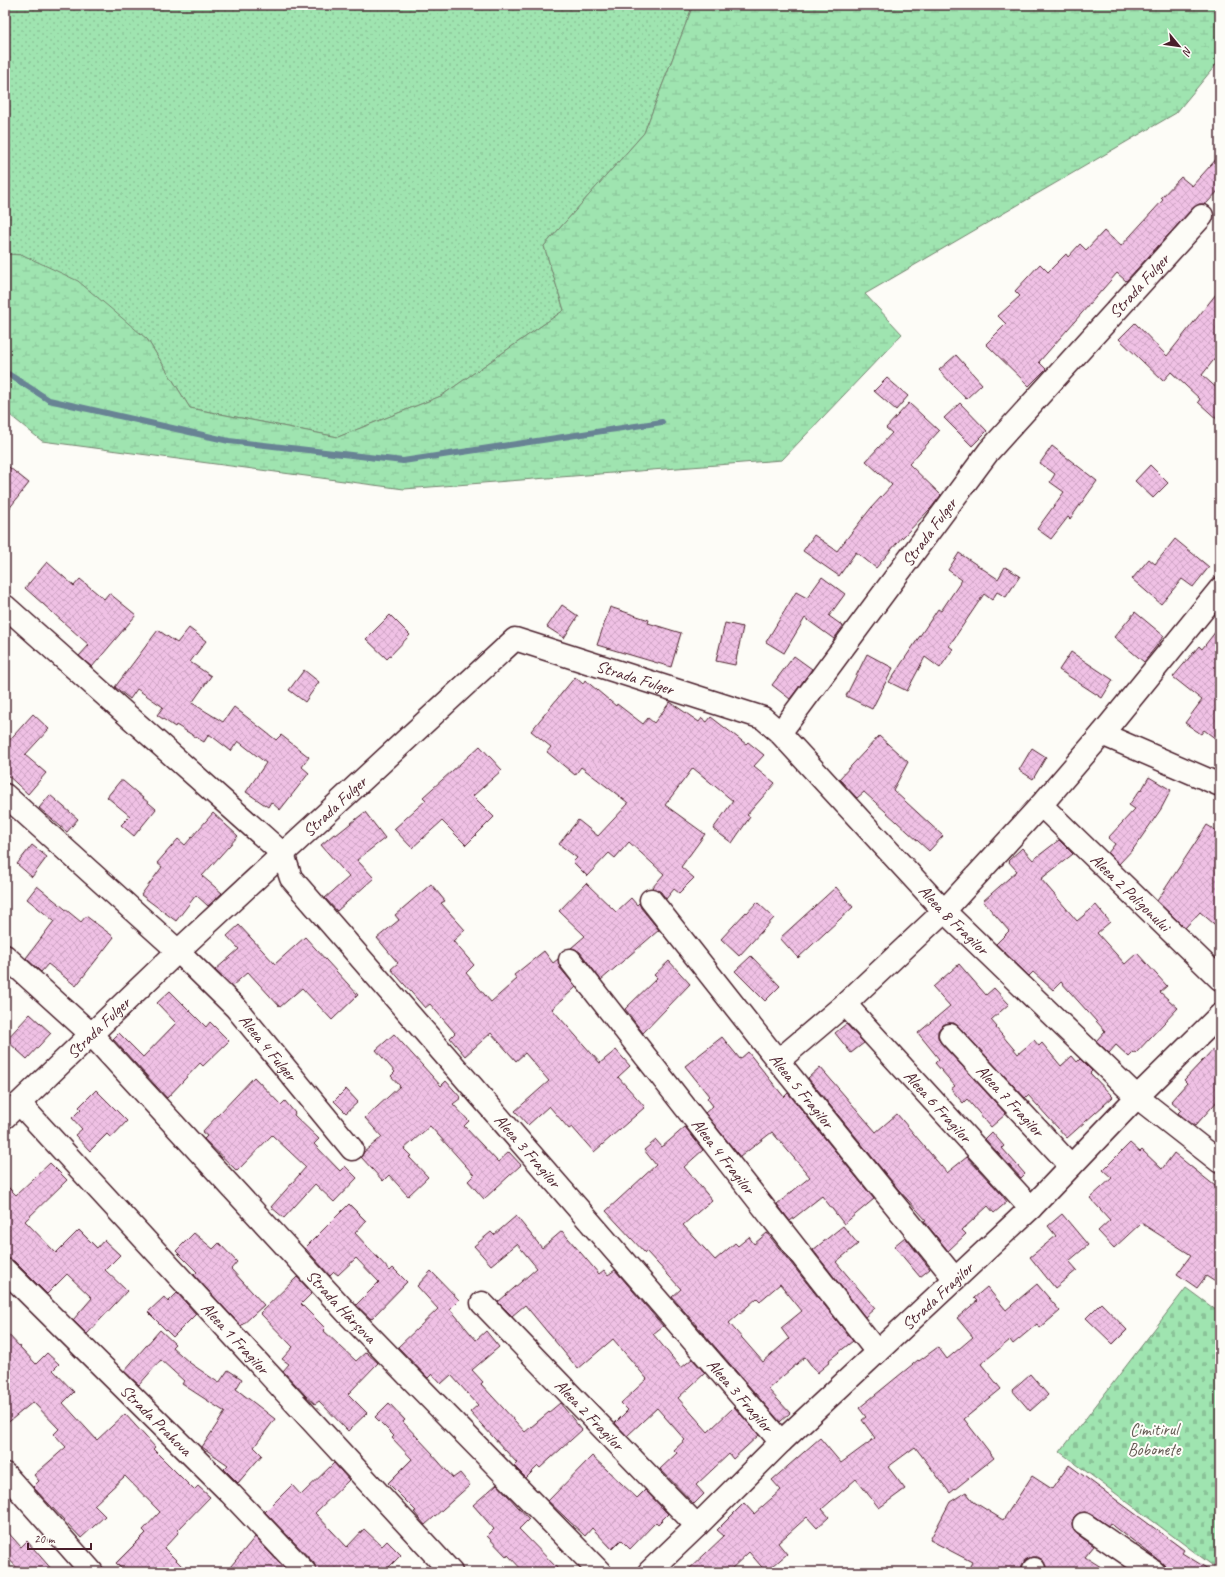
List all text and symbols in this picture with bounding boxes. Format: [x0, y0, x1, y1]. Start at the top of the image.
north arrow [1159, 26, 1199, 66]
text: N [1179, 44, 1196, 59]
street label: Strada Fulger [1105, 248, 1175, 323]
street label: Strada Fulger [897, 493, 963, 571]
street label: Strada Fulger [594, 656, 678, 700]
street label: Strada Fulger [298, 770, 373, 841]
street label: Aleea 2 Poligonului [1086, 849, 1177, 938]
street label: Aleea 8 Fragilor [914, 880, 994, 961]
street label: Strada Fulger [62, 992, 136, 1063]
street label: Aleea 4 Fulger [234, 1010, 303, 1086]
street label: Aleea 5 Fragilor [765, 1049, 839, 1134]
street label: Aleea 7 Fragilor [972, 1060, 1050, 1143]
street label: Aleea 6 Fragilor [899, 1066, 977, 1148]
street label: Aleea 3 Fragilor [490, 1110, 566, 1193]
street label: Aleea 4 Fragilor [687, 1114, 761, 1200]
street label: Strada Fragilor [897, 1256, 979, 1335]
street label: Strada Hârșova [302, 1266, 381, 1349]
street label: Aleea 1 Fragilor [197, 1298, 275, 1380]
street label: Aleea 3 Fragilor [702, 1354, 779, 1438]
street label: Aleea 2 Fragilor [550, 1375, 630, 1456]
street label: Strada Prahova [116, 1380, 197, 1461]
park label: Cimitirul Bobonete [1128, 1419, 1182, 1460]
scale bar [28, 1525, 91, 1551]
text: 20 m [34, 1531, 56, 1547]

